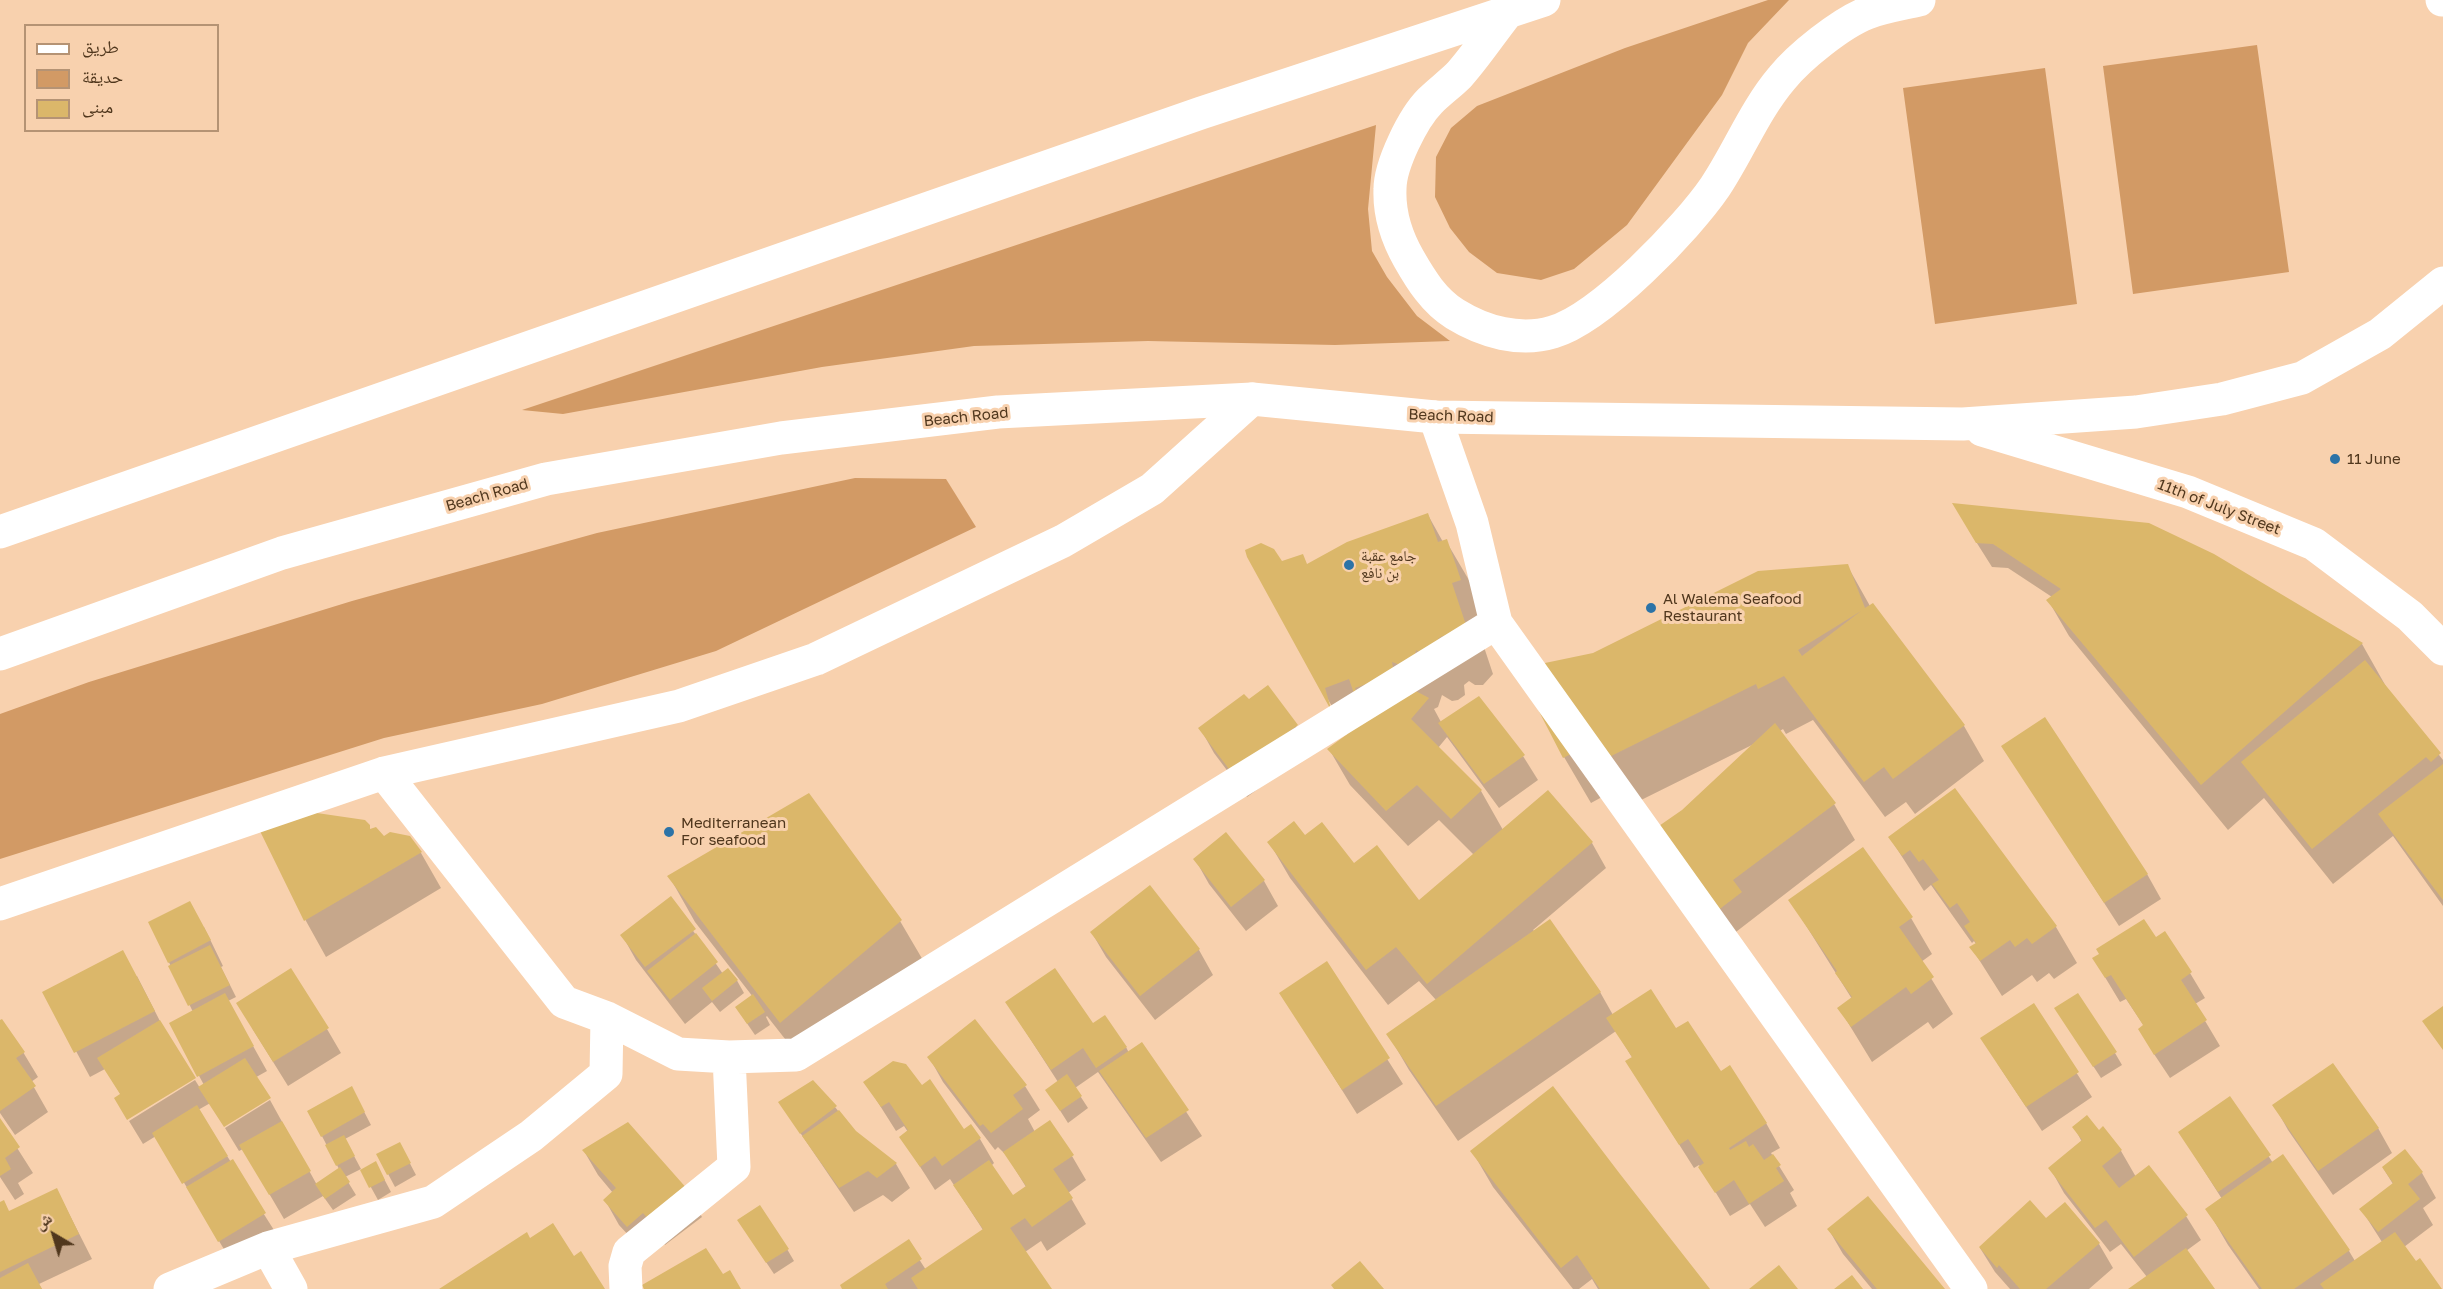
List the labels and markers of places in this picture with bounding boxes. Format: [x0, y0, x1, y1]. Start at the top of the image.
place label: 11 June [2347, 450, 2401, 468]
marker: 11 June [2328, 452, 2342, 466]
place label: جامع عقبة بن نافع [1361, 547, 1417, 582]
marker: جامع عقبة بن نافع [1342, 558, 1356, 572]
place label: Al Walema Seafood Restaurant [1663, 590, 1802, 625]
marker: Al Walema Seafood Restaurant [1644, 601, 1658, 615]
place label: Mediterranean For seafood [681, 814, 786, 849]
marker: Mediterranean For seafood [662, 825, 676, 839]

